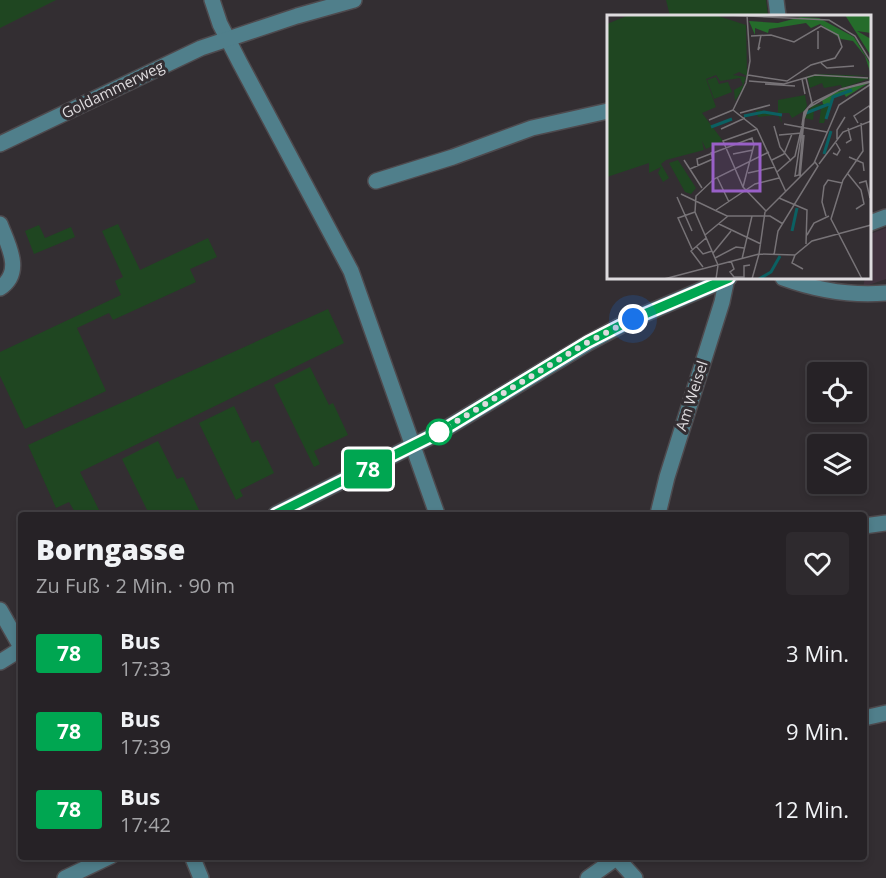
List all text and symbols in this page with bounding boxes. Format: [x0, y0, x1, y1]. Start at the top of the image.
inset map [607, 15, 871, 279]
street label: Goldammerweg [58, 56, 167, 123]
your location [618, 304, 648, 334]
street label: Am Weisel [670, 358, 712, 433]
map controls [807, 362, 867, 494]
button: locate [807, 362, 867, 422]
unlabelled marker [426, 419, 452, 445]
button: layers [807, 434, 867, 494]
line badge: 78 [341, 450, 395, 488]
text: 78 [356, 455, 380, 483]
text: Borngasse [36, 530, 185, 568]
button: heart [786, 532, 849, 595]
text: Zu Fuß · 2 Min. · 90 m [36, 572, 235, 599]
text: Bus [120, 625, 160, 655]
text: 3 Min. [786, 638, 849, 668]
text: 78 [57, 639, 81, 667]
text: 17:33 [120, 655, 171, 682]
text: Bus [120, 703, 160, 733]
text: 9 Min. [786, 716, 849, 746]
text: 78 [57, 717, 81, 745]
text: 17:39 [120, 733, 171, 760]
text: Bus [120, 781, 160, 811]
text: 12 Min. [774, 794, 849, 824]
text: 78 [57, 795, 81, 823]
text: 17:42 [120, 811, 171, 838]

